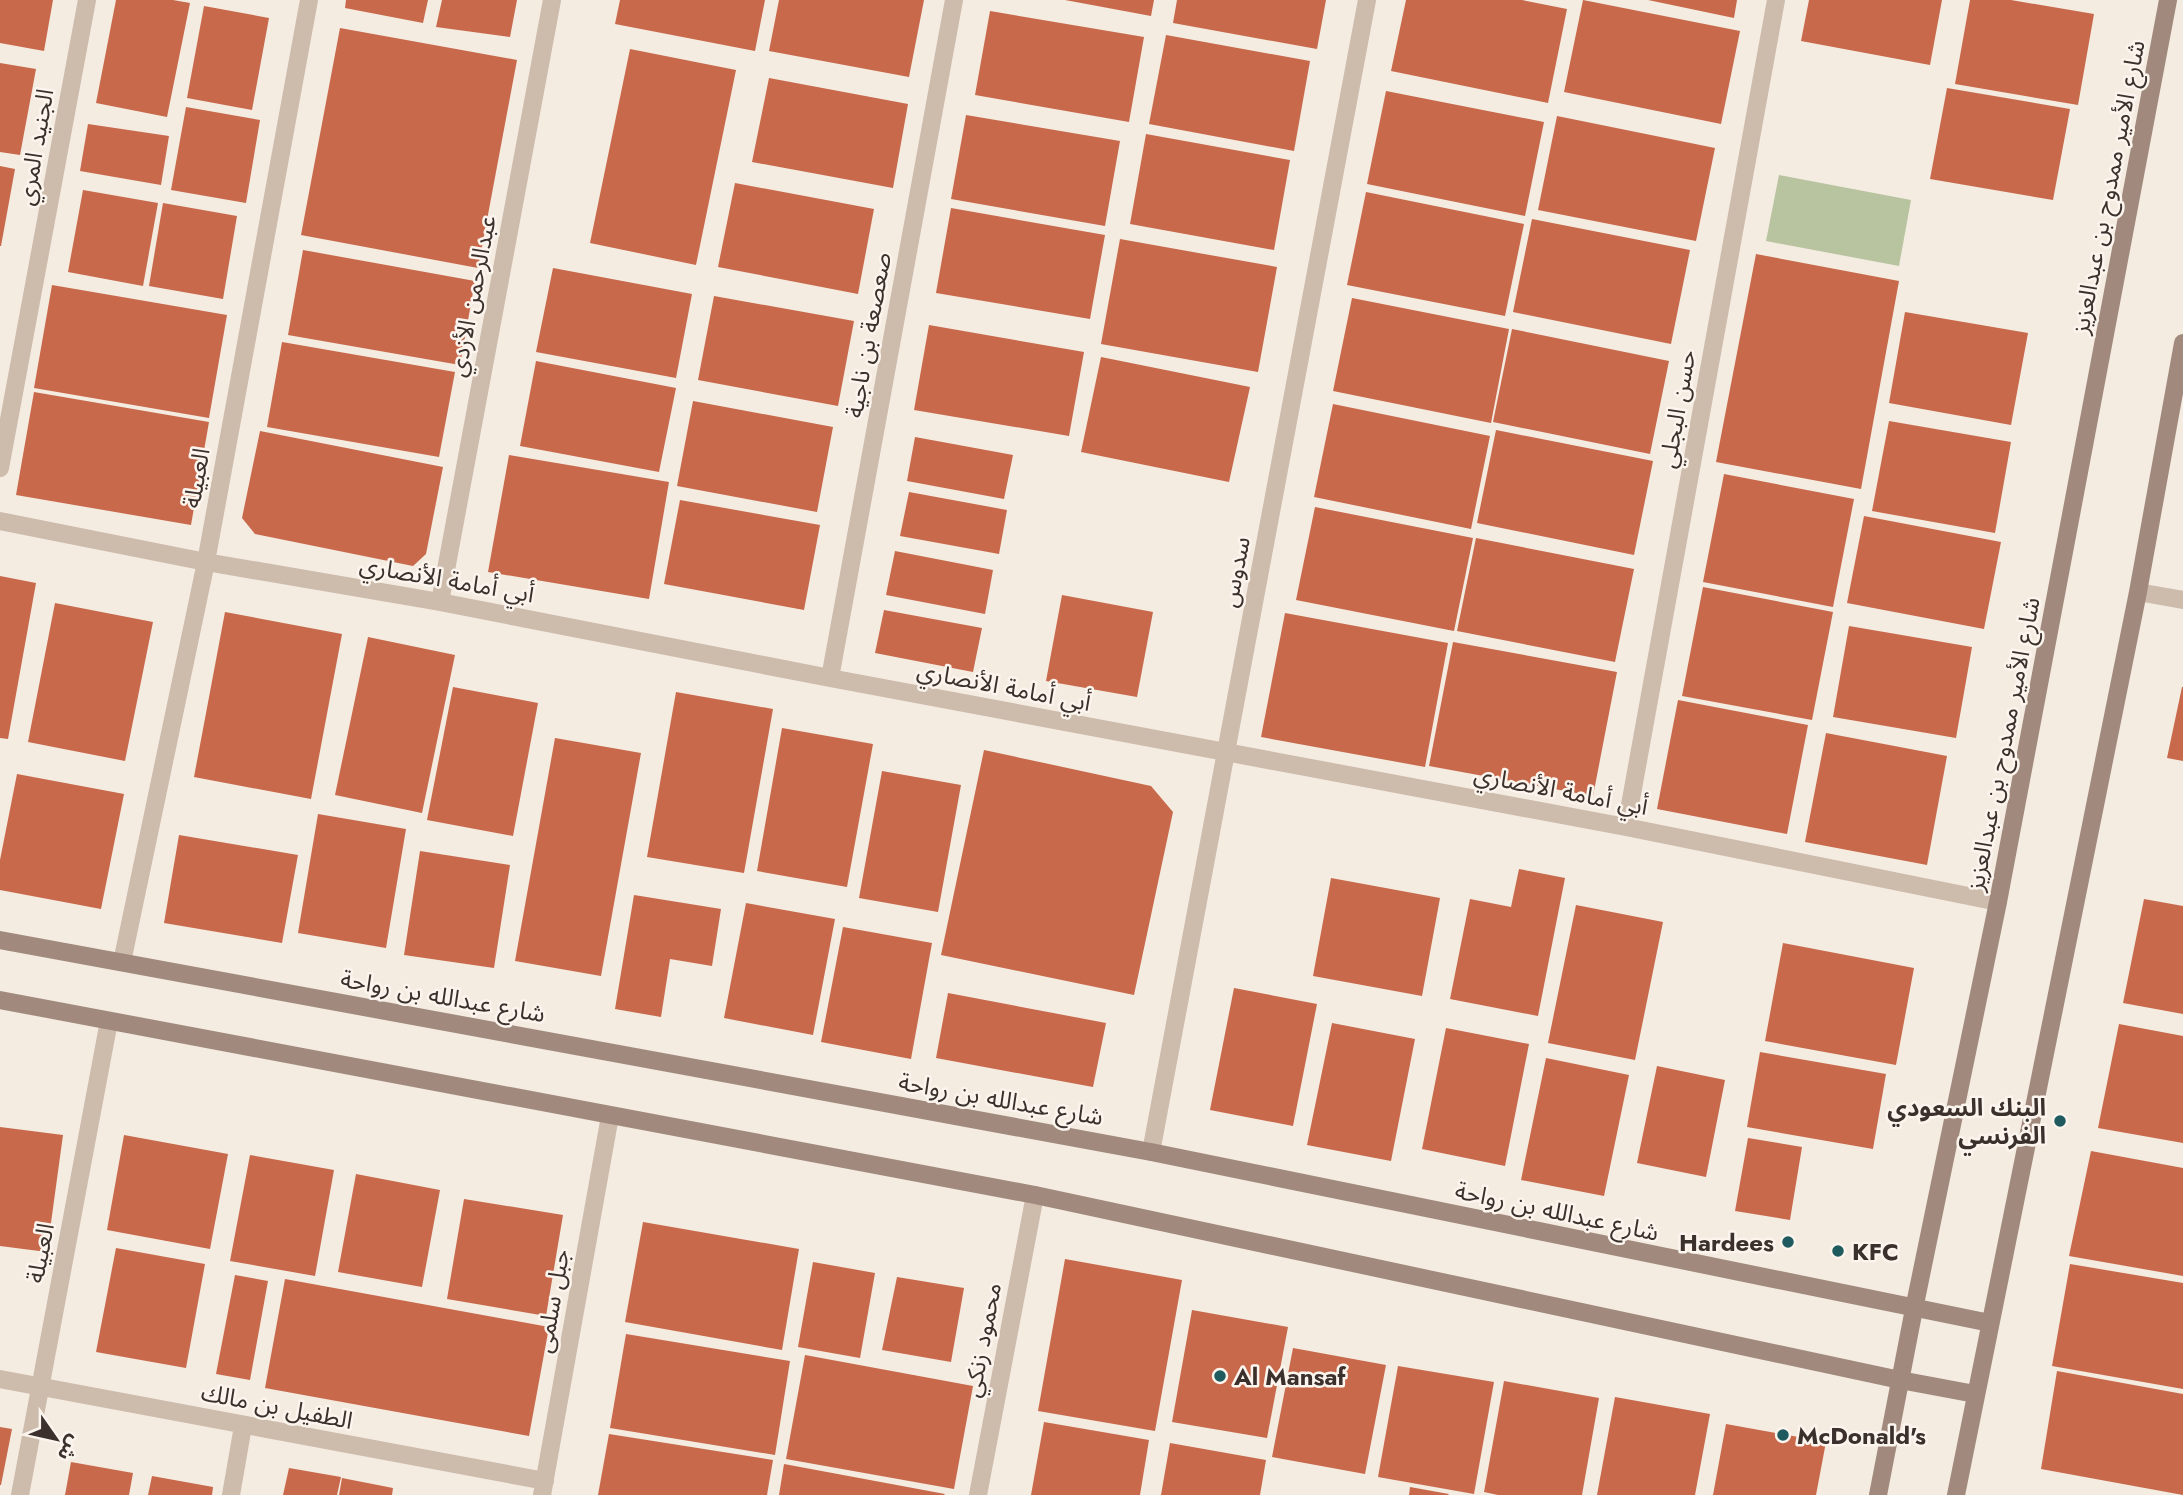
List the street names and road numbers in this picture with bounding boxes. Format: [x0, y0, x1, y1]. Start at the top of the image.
street label: شارع الأمير ممدوح بن عبدالعزيز [2062, 37, 2154, 338]
street label: الجنيد المري [8, 86, 64, 208]
street label: عبدالرحمن الأزدي [439, 212, 506, 380]
street label: صعصعة بن ناجية [836, 249, 900, 421]
street label: حسن البجلي [1649, 347, 1706, 471]
street label: العبيلة [174, 445, 218, 511]
street label: سدوس [1211, 534, 1259, 610]
street label: أبي أمامة الأنصاري [357, 546, 537, 613]
street label: شارع الأمير ممدوح بن عبدالعزيز [1957, 594, 2049, 895]
street label: أبي أمامة الأنصاري [914, 652, 1094, 722]
street label: أبي أمامة الأنصاري [1471, 756, 1651, 826]
street label: شارع عبدالله بن رواحة [338, 961, 548, 1031]
street label: شارع عبدالله بن رواحة [896, 1064, 1106, 1134]
street label: شارع عبدالله بن رواحة [1452, 1172, 1662, 1250]
street label: العبيلة [17, 1220, 63, 1286]
street label: جبل سلمى [526, 1246, 578, 1356]
street label: محمود زنكي [954, 1280, 1012, 1401]
street label: الطفيل بن مالك [198, 1374, 356, 1438]

